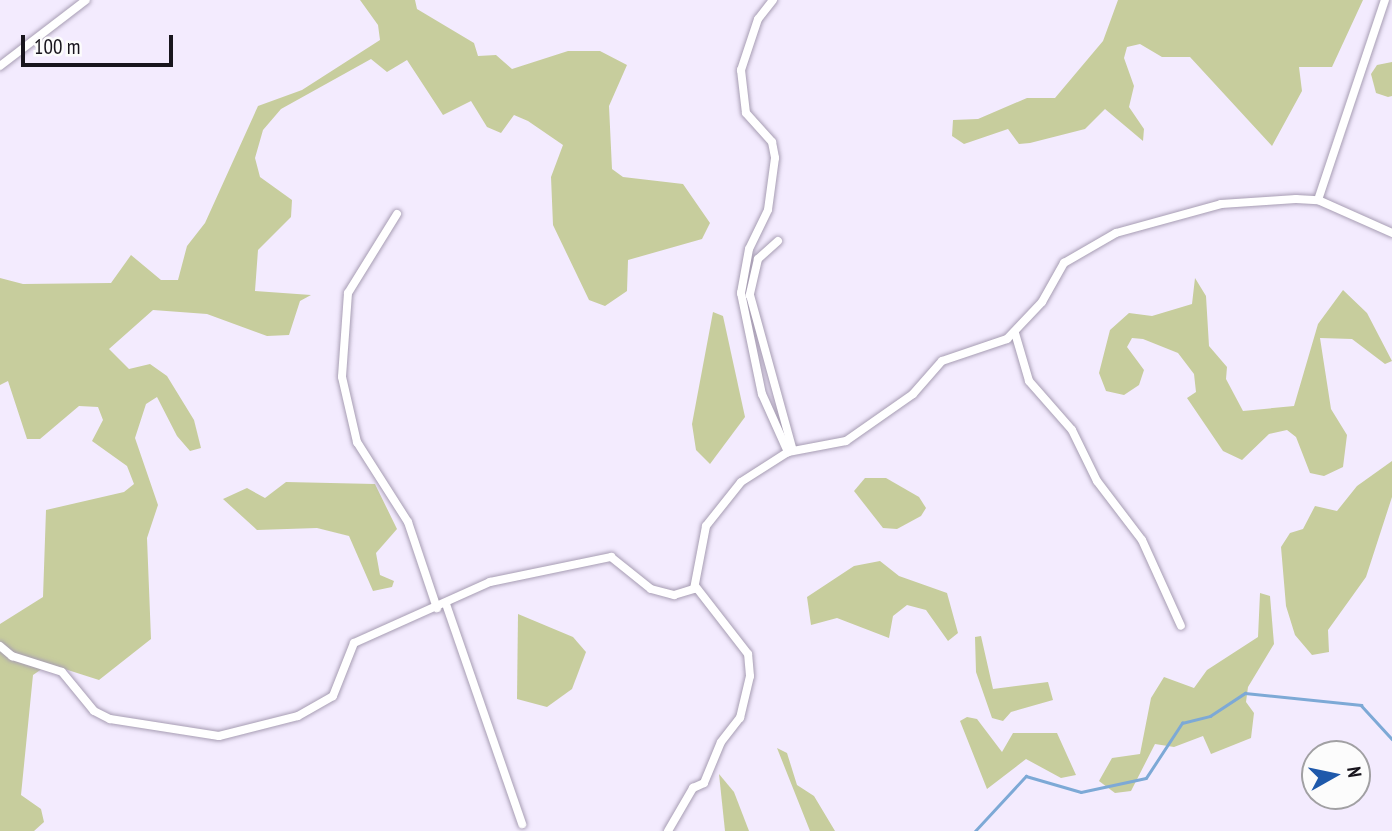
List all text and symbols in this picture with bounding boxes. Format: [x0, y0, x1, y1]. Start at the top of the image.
scale bar [24, 21, 177, 65]
text: 100 m [34, 33, 80, 60]
north arrow [1301, 740, 1371, 810]
text: N [1342, 765, 1367, 779]

